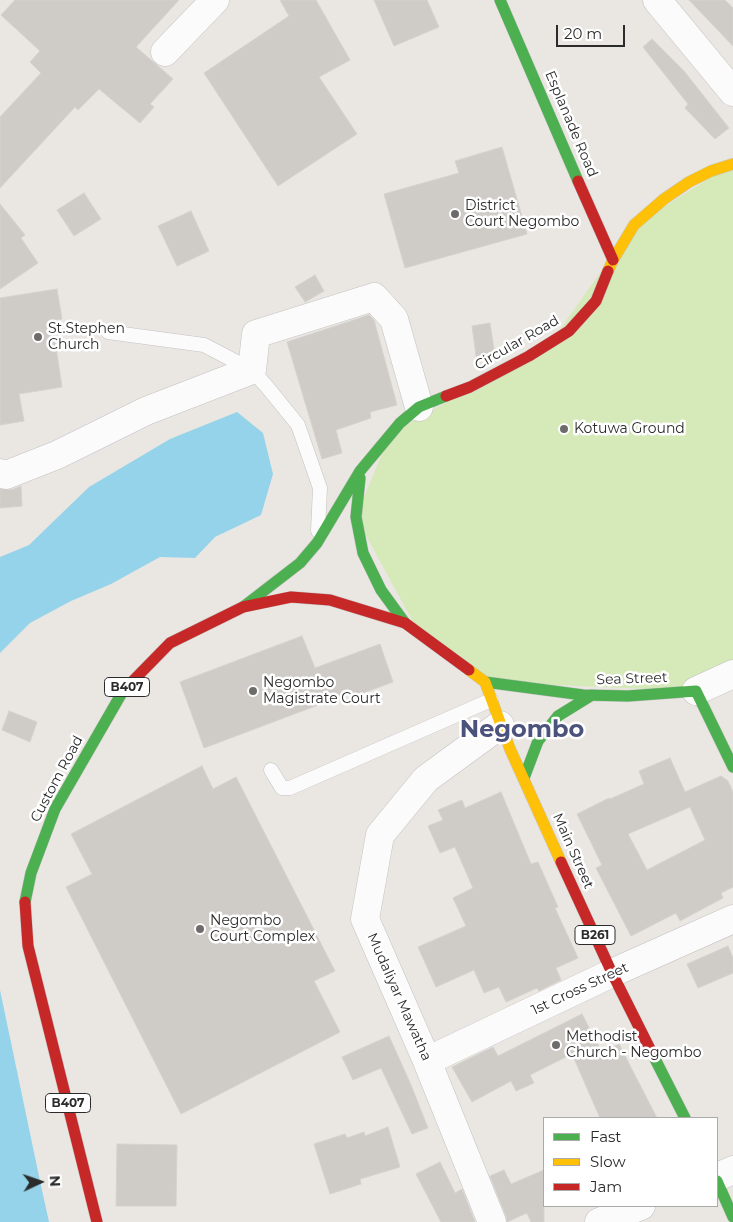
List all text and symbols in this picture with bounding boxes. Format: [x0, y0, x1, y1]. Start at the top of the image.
scale bar [558, 15, 627, 47]
text: 20 m [564, 24, 602, 43]
street label: Esplanade Road [541, 68, 601, 180]
place label: District Court Negombo [465, 198, 579, 230]
marker: District Court Negombo [449, 208, 461, 220]
street label: Circular Road [472, 312, 562, 374]
place label: St.Stephen Church [48, 321, 125, 354]
marker: St.Stephen Church [32, 331, 44, 343]
place label: Kotuwa Ground [574, 421, 685, 437]
marker: Kotuwa Ground [558, 423, 570, 435]
street label: Sea Street [596, 669, 668, 689]
place label: Negombo Magistrate Court [263, 675, 381, 708]
road number: B407 [104, 678, 150, 696]
marker: Negombo Magistrate Court [247, 685, 259, 697]
district label: Negombo [460, 716, 584, 744]
street label: Custom Road [27, 733, 87, 825]
street label: Main Street [549, 811, 597, 891]
place label: Negombo Court Complex [210, 913, 315, 946]
marker: Negombo Court Complex [194, 923, 206, 935]
road number: B261 [575, 926, 615, 944]
street label: Mudaliyar Mawatha [363, 931, 435, 1063]
street label: 1st Cross Street [529, 959, 631, 1019]
place label: Methodist Church - Negombo [566, 1029, 701, 1062]
marker: Methodist Church - Negombo [550, 1039, 562, 1051]
road number: B407 [46, 1094, 90, 1112]
legend [543, 1117, 718, 1207]
text: Fast [590, 1127, 621, 1146]
text: Slow [590, 1152, 626, 1171]
north arrow [15, 1157, 65, 1207]
text: N [46, 1175, 64, 1187]
text: Jam [590, 1177, 622, 1196]

